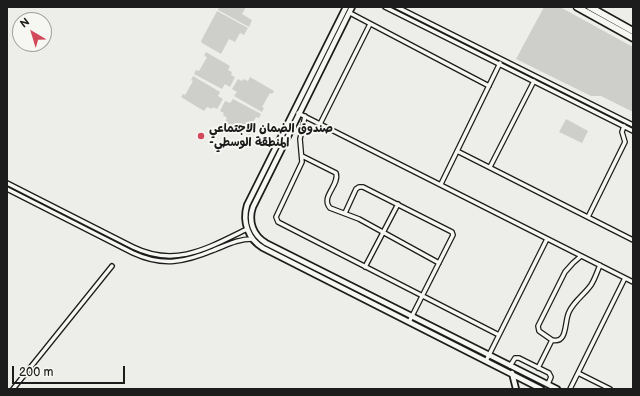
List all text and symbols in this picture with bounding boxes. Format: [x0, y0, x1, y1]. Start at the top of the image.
north arrow [12, 12, 52, 52]
text: N [18, 15, 32, 31]
place label: صندوق الضمان الاجتماعي -المنطقة الوسطي [209, 122, 333, 150]
marker: صندوق الضمان الاجتماعي -المنطقة الوسطي [196, 131, 206, 141]
scale bar [14, 358, 127, 384]
text: 200 m [19, 365, 53, 380]

